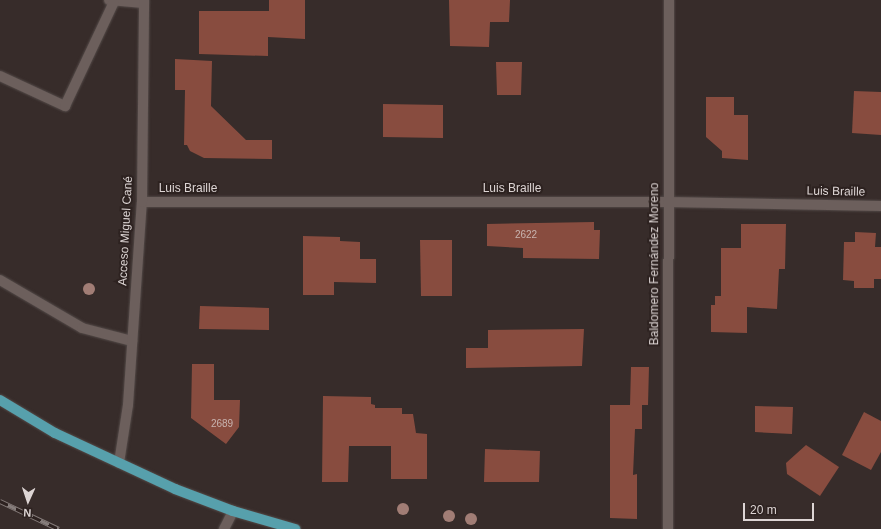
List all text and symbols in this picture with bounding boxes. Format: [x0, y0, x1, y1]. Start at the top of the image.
street label: Acceso Miguel Cané [116, 176, 136, 286]
street label: Luis Braille [159, 182, 217, 196]
street label: Luis Braille [483, 182, 541, 196]
street label: Baldomero Fernández Moreno [648, 183, 662, 345]
street label: Luis Braille [807, 184, 865, 200]
house number: 2622 [515, 229, 537, 241]
house number: 2689 [211, 418, 233, 430]
north arrow [8, 481, 48, 521]
scale bar [745, 495, 816, 521]
text: 20 m [750, 503, 777, 517]
text: N [23, 507, 32, 519]

